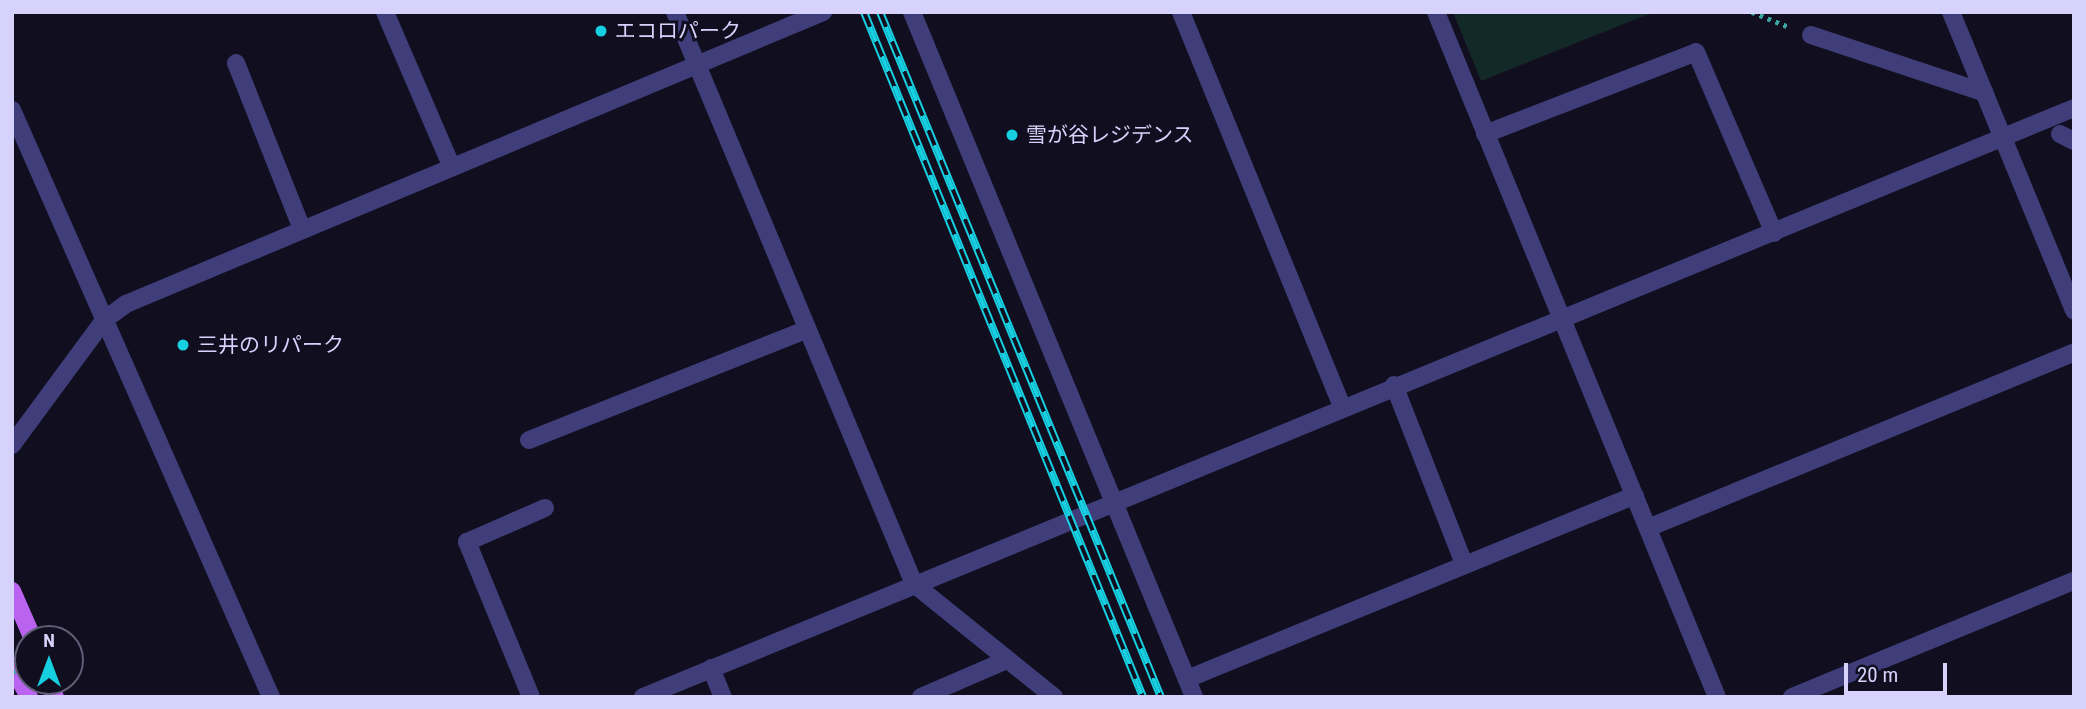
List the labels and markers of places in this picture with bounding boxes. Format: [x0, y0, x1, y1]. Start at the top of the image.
place label: エコロパーク [615, 18, 741, 44]
marker: エコロパーク [593, 23, 609, 39]
place label: 雪が谷レジデンス [1026, 122, 1194, 148]
marker: 雪が谷レジデンス [1004, 127, 1020, 143]
place label: 三井のリパーク [197, 332, 344, 358]
marker: 三井のリパーク [175, 337, 191, 353]

